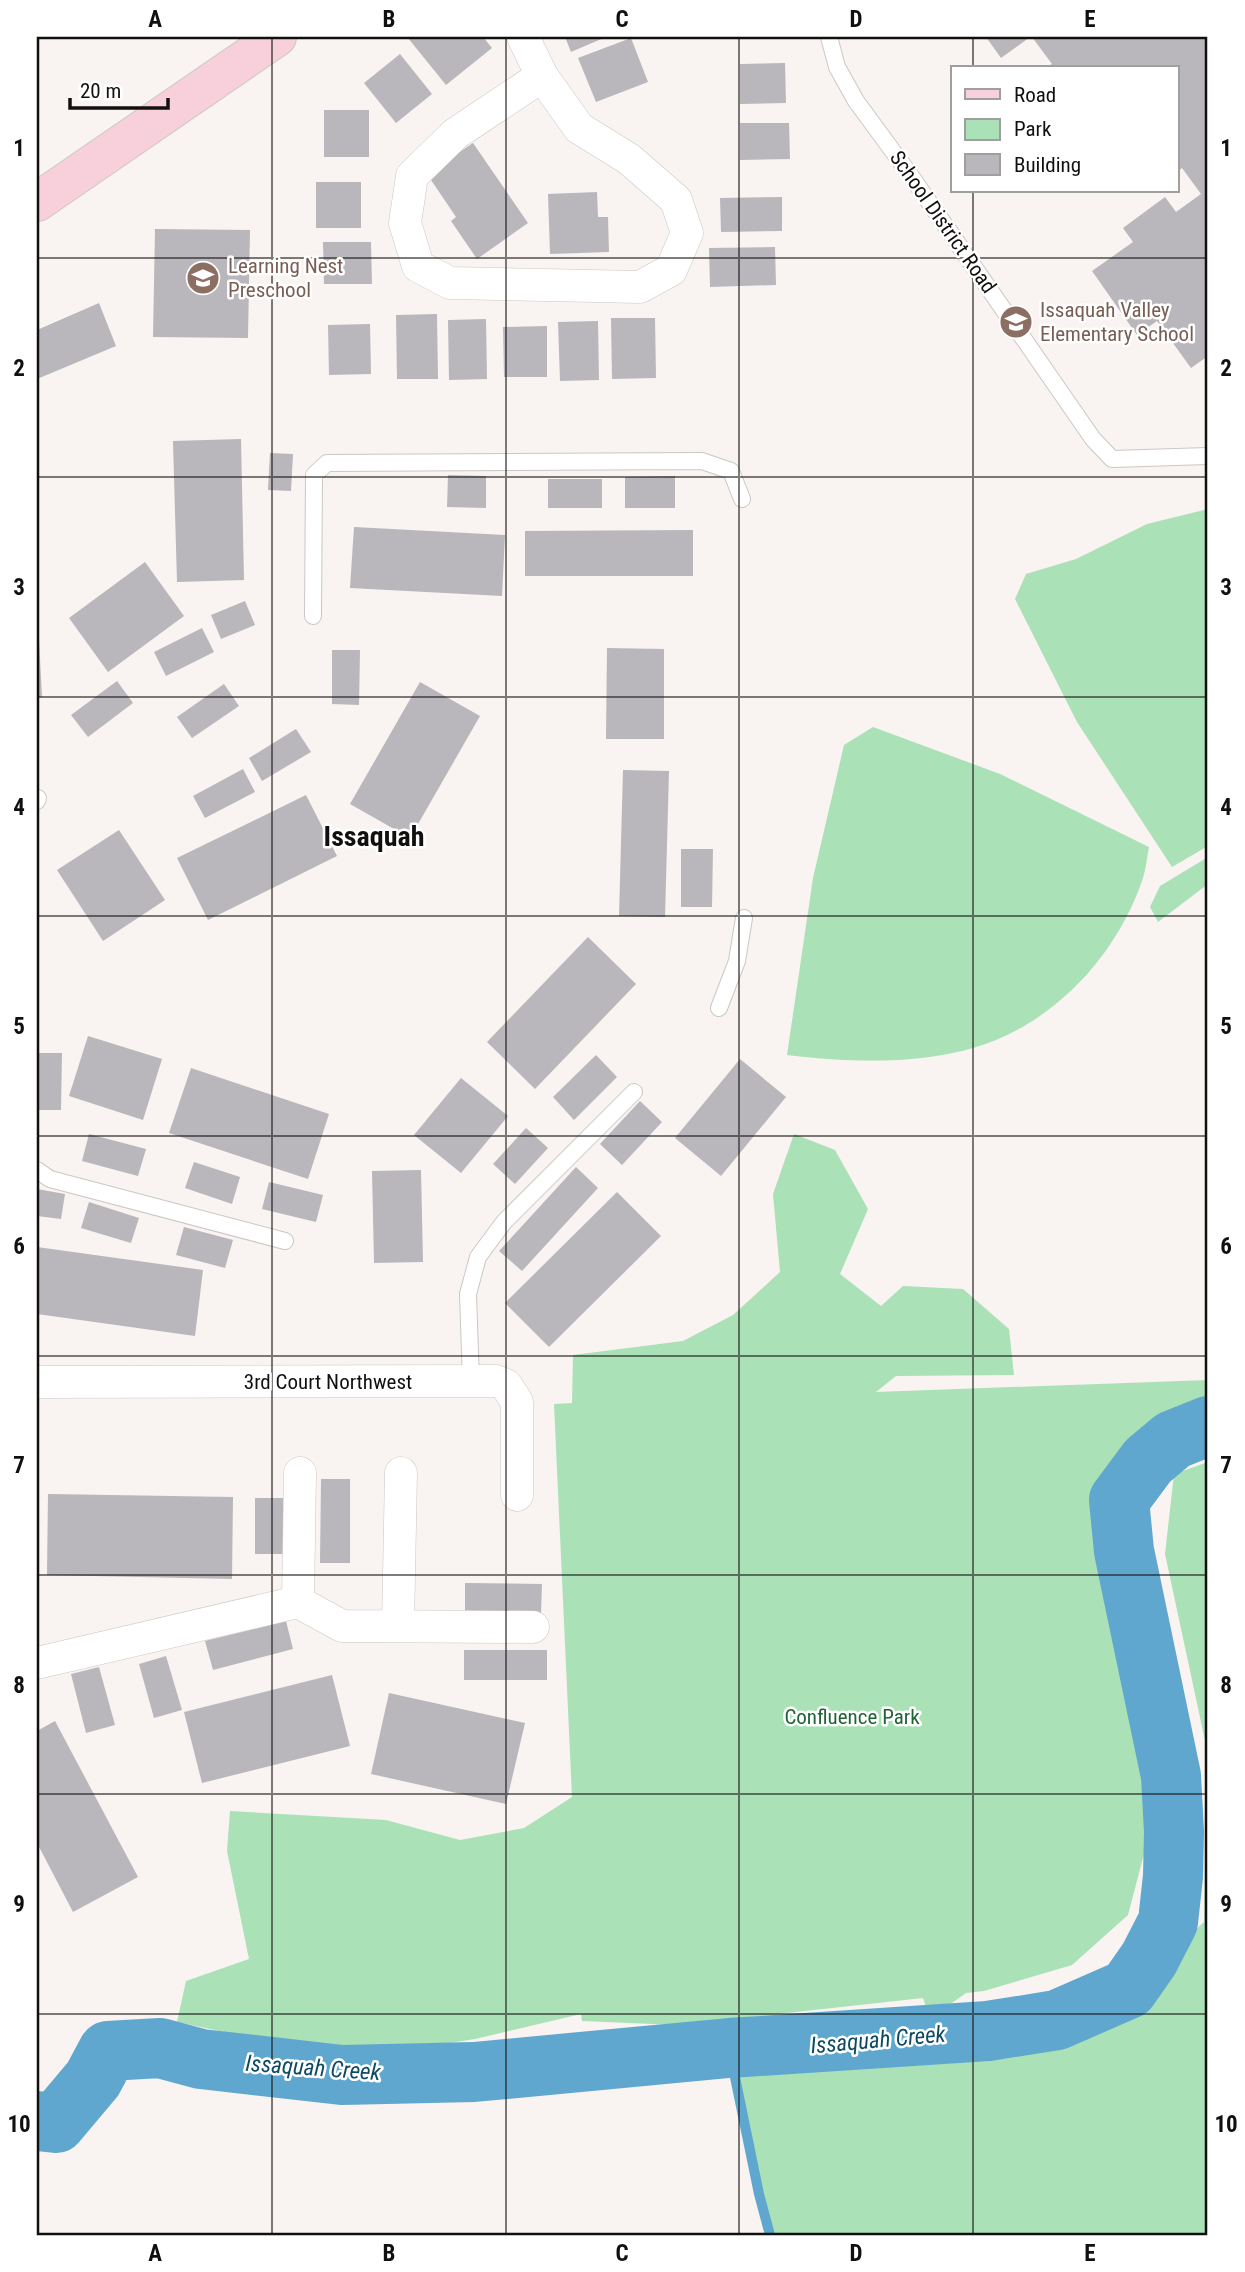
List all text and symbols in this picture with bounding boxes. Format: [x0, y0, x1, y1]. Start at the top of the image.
text: A [148, 6, 162, 33]
text: B [383, 6, 395, 33]
text: C [615, 6, 629, 33]
text: D [850, 6, 863, 33]
text: E [1084, 6, 1096, 33]
scale bar [70, 66, 168, 110]
legend [951, 66, 1178, 192]
text: 20 m [80, 79, 121, 103]
text: Road [1014, 83, 1056, 107]
text: Park [1014, 117, 1052, 141]
text: 1 [13, 135, 25, 162]
text: 1 [1220, 135, 1232, 162]
street label: School District Road [885, 146, 1001, 298]
text: Building [1014, 153, 1081, 177]
place label: Learning Nest Preschool [228, 254, 343, 302]
school or university icon: Learning Nest Preschool [184, 259, 222, 297]
place label: Issaquah Valley Elementary School [1040, 298, 1194, 346]
school or university icon: Issaquah Valley Elementary School [997, 303, 1035, 341]
text: 2 [13, 355, 25, 382]
text: 2 [1220, 355, 1232, 382]
text: 3 [13, 574, 25, 601]
text: 3 [1220, 574, 1232, 601]
text: 4 [13, 794, 25, 821]
text: 4 [1220, 794, 1232, 821]
district label: Issaquah [324, 820, 424, 853]
text: 5 [13, 1013, 25, 1040]
text: 5 [1220, 1013, 1232, 1040]
text: 6 [13, 1233, 25, 1260]
text: 6 [1220, 1233, 1232, 1260]
street label: 3rd Court Northwest [244, 1370, 412, 1394]
text: 7 [13, 1452, 25, 1479]
text: 7 [1220, 1452, 1232, 1479]
text: 8 [13, 1672, 25, 1699]
text: 8 [1220, 1672, 1232, 1699]
park label: Confluence Park [784, 1705, 920, 1729]
text: 9 [13, 1891, 25, 1918]
text: 9 [1220, 1891, 1232, 1918]
water label: Issaquah Creek [809, 2021, 948, 2059]
water label: Issaquah Creek [244, 2050, 382, 2086]
text: 10 [7, 2111, 31, 2138]
text: 10 [1214, 2111, 1238, 2138]
text: A [148, 2240, 162, 2267]
text: B [383, 2240, 395, 2267]
text: C [615, 2240, 629, 2267]
text: D [850, 2240, 863, 2267]
text: E [1084, 2240, 1096, 2267]

